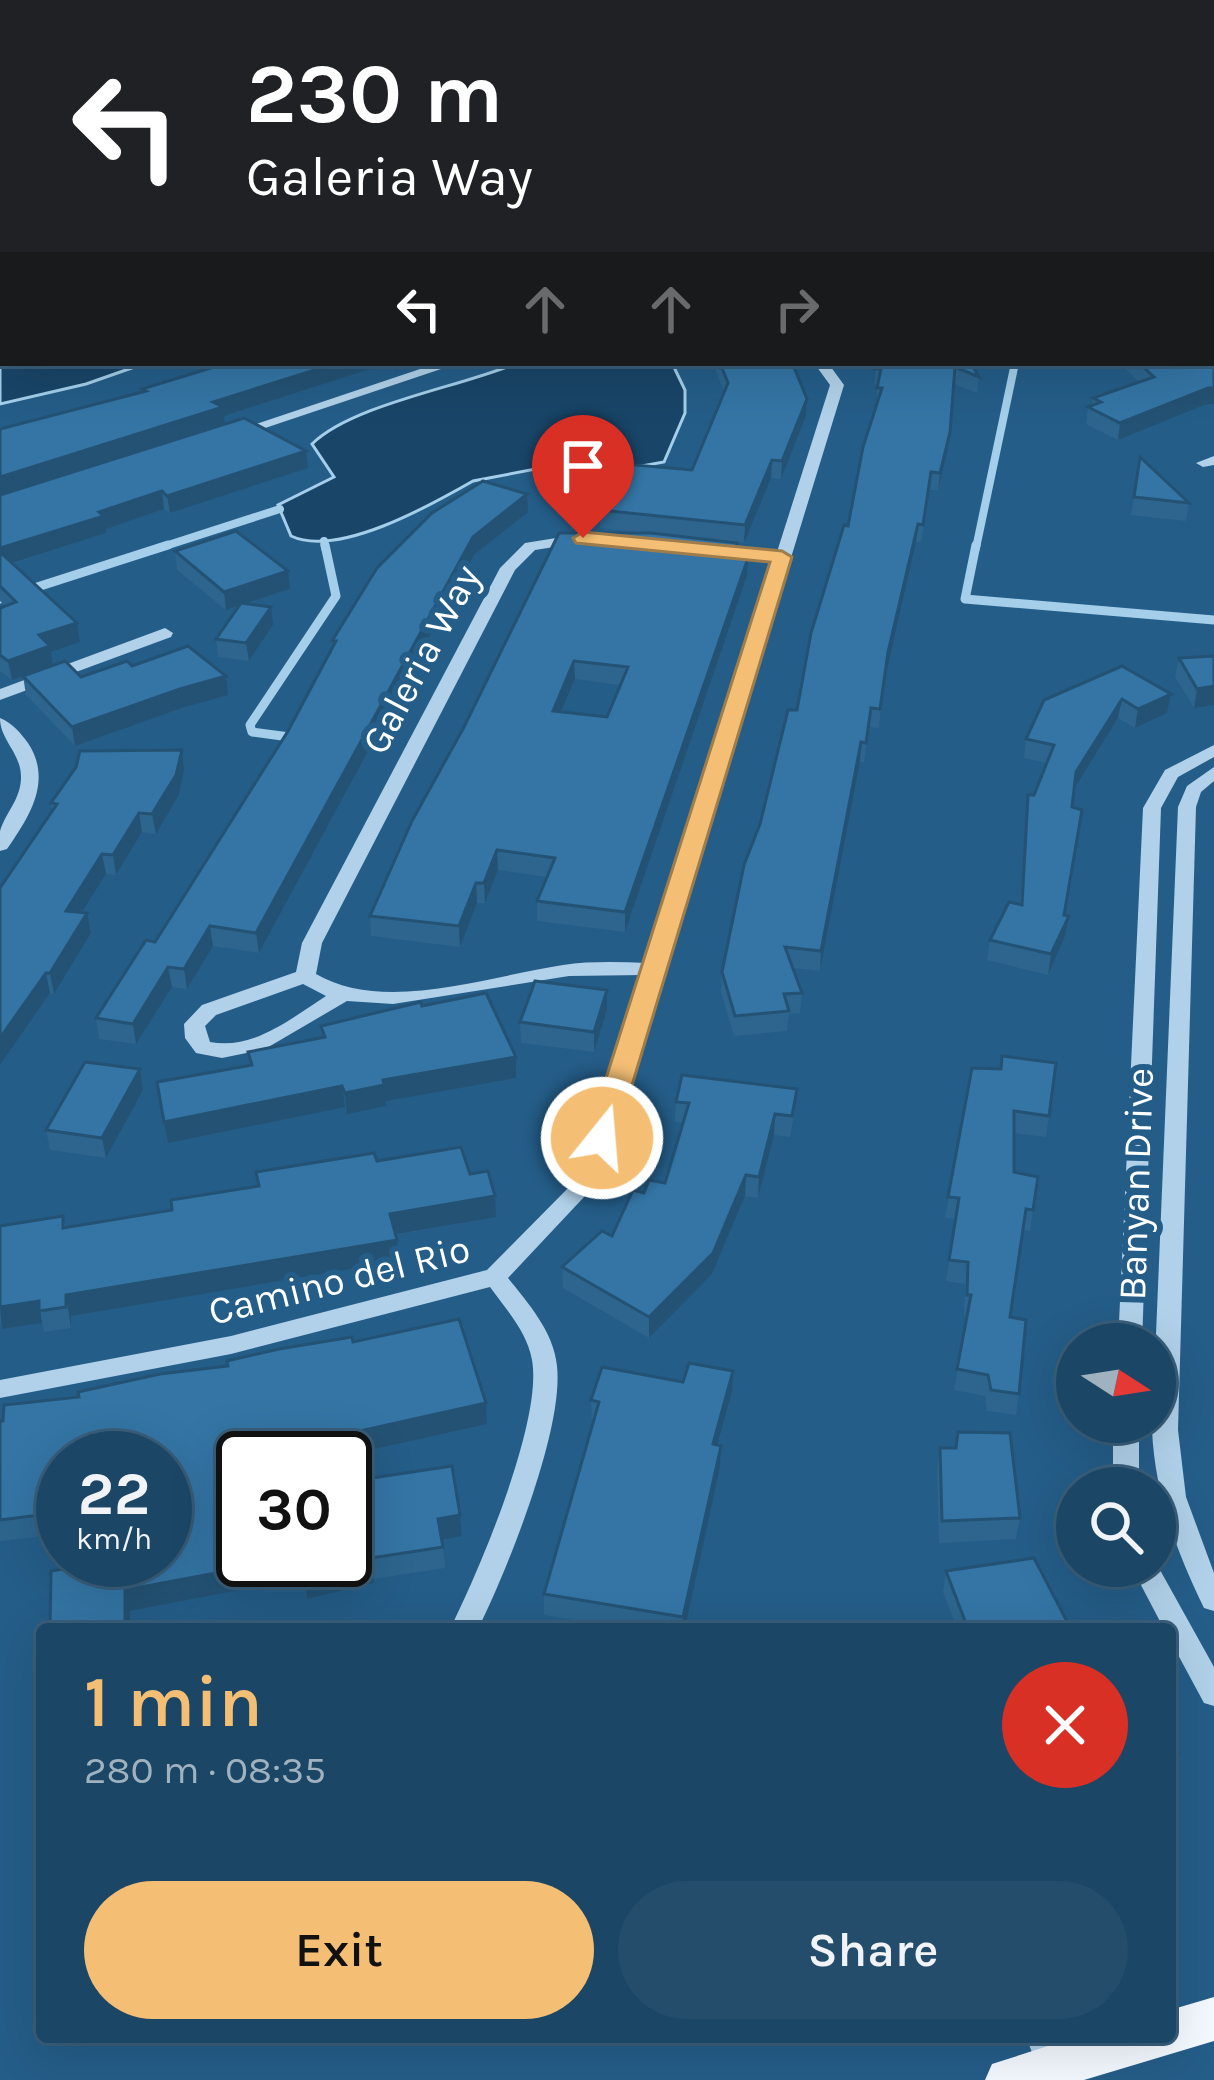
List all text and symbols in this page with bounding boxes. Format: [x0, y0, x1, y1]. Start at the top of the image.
text: 230 m [246, 45, 503, 143]
icon: left [48, 48, 204, 204]
text: Galeria Way [246, 145, 533, 209]
icon: left [386, 276, 452, 342]
icon: ahead [512, 276, 578, 342]
icon: ahead [638, 276, 704, 342]
icon: right [764, 276, 830, 342]
pin [532, 415, 634, 538]
icon: arrive [550, 433, 616, 499]
street label: Galeria Way [352, 557, 490, 762]
street label: Banyan Drive [1109, 1067, 1163, 1301]
position arrow [539, 1075, 665, 1201]
street label: Camino del Rio [204, 1225, 475, 1335]
north arrow [1056, 1323, 1176, 1443]
map controls [1056, 1323, 1176, 1587]
speed limit sign: 30 [216, 1431, 372, 1587]
text: 22 [78, 1459, 150, 1529]
button: search [1056, 1467, 1176, 1587]
text: km/h [76, 1521, 152, 1557]
text: 1 min [84, 1660, 263, 1744]
button: close [1002, 1662, 1128, 1788]
text: 280 m · 08:35 [84, 1747, 326, 1793]
button: Exit [84, 1881, 594, 2019]
button: Share [618, 1881, 1128, 2019]

